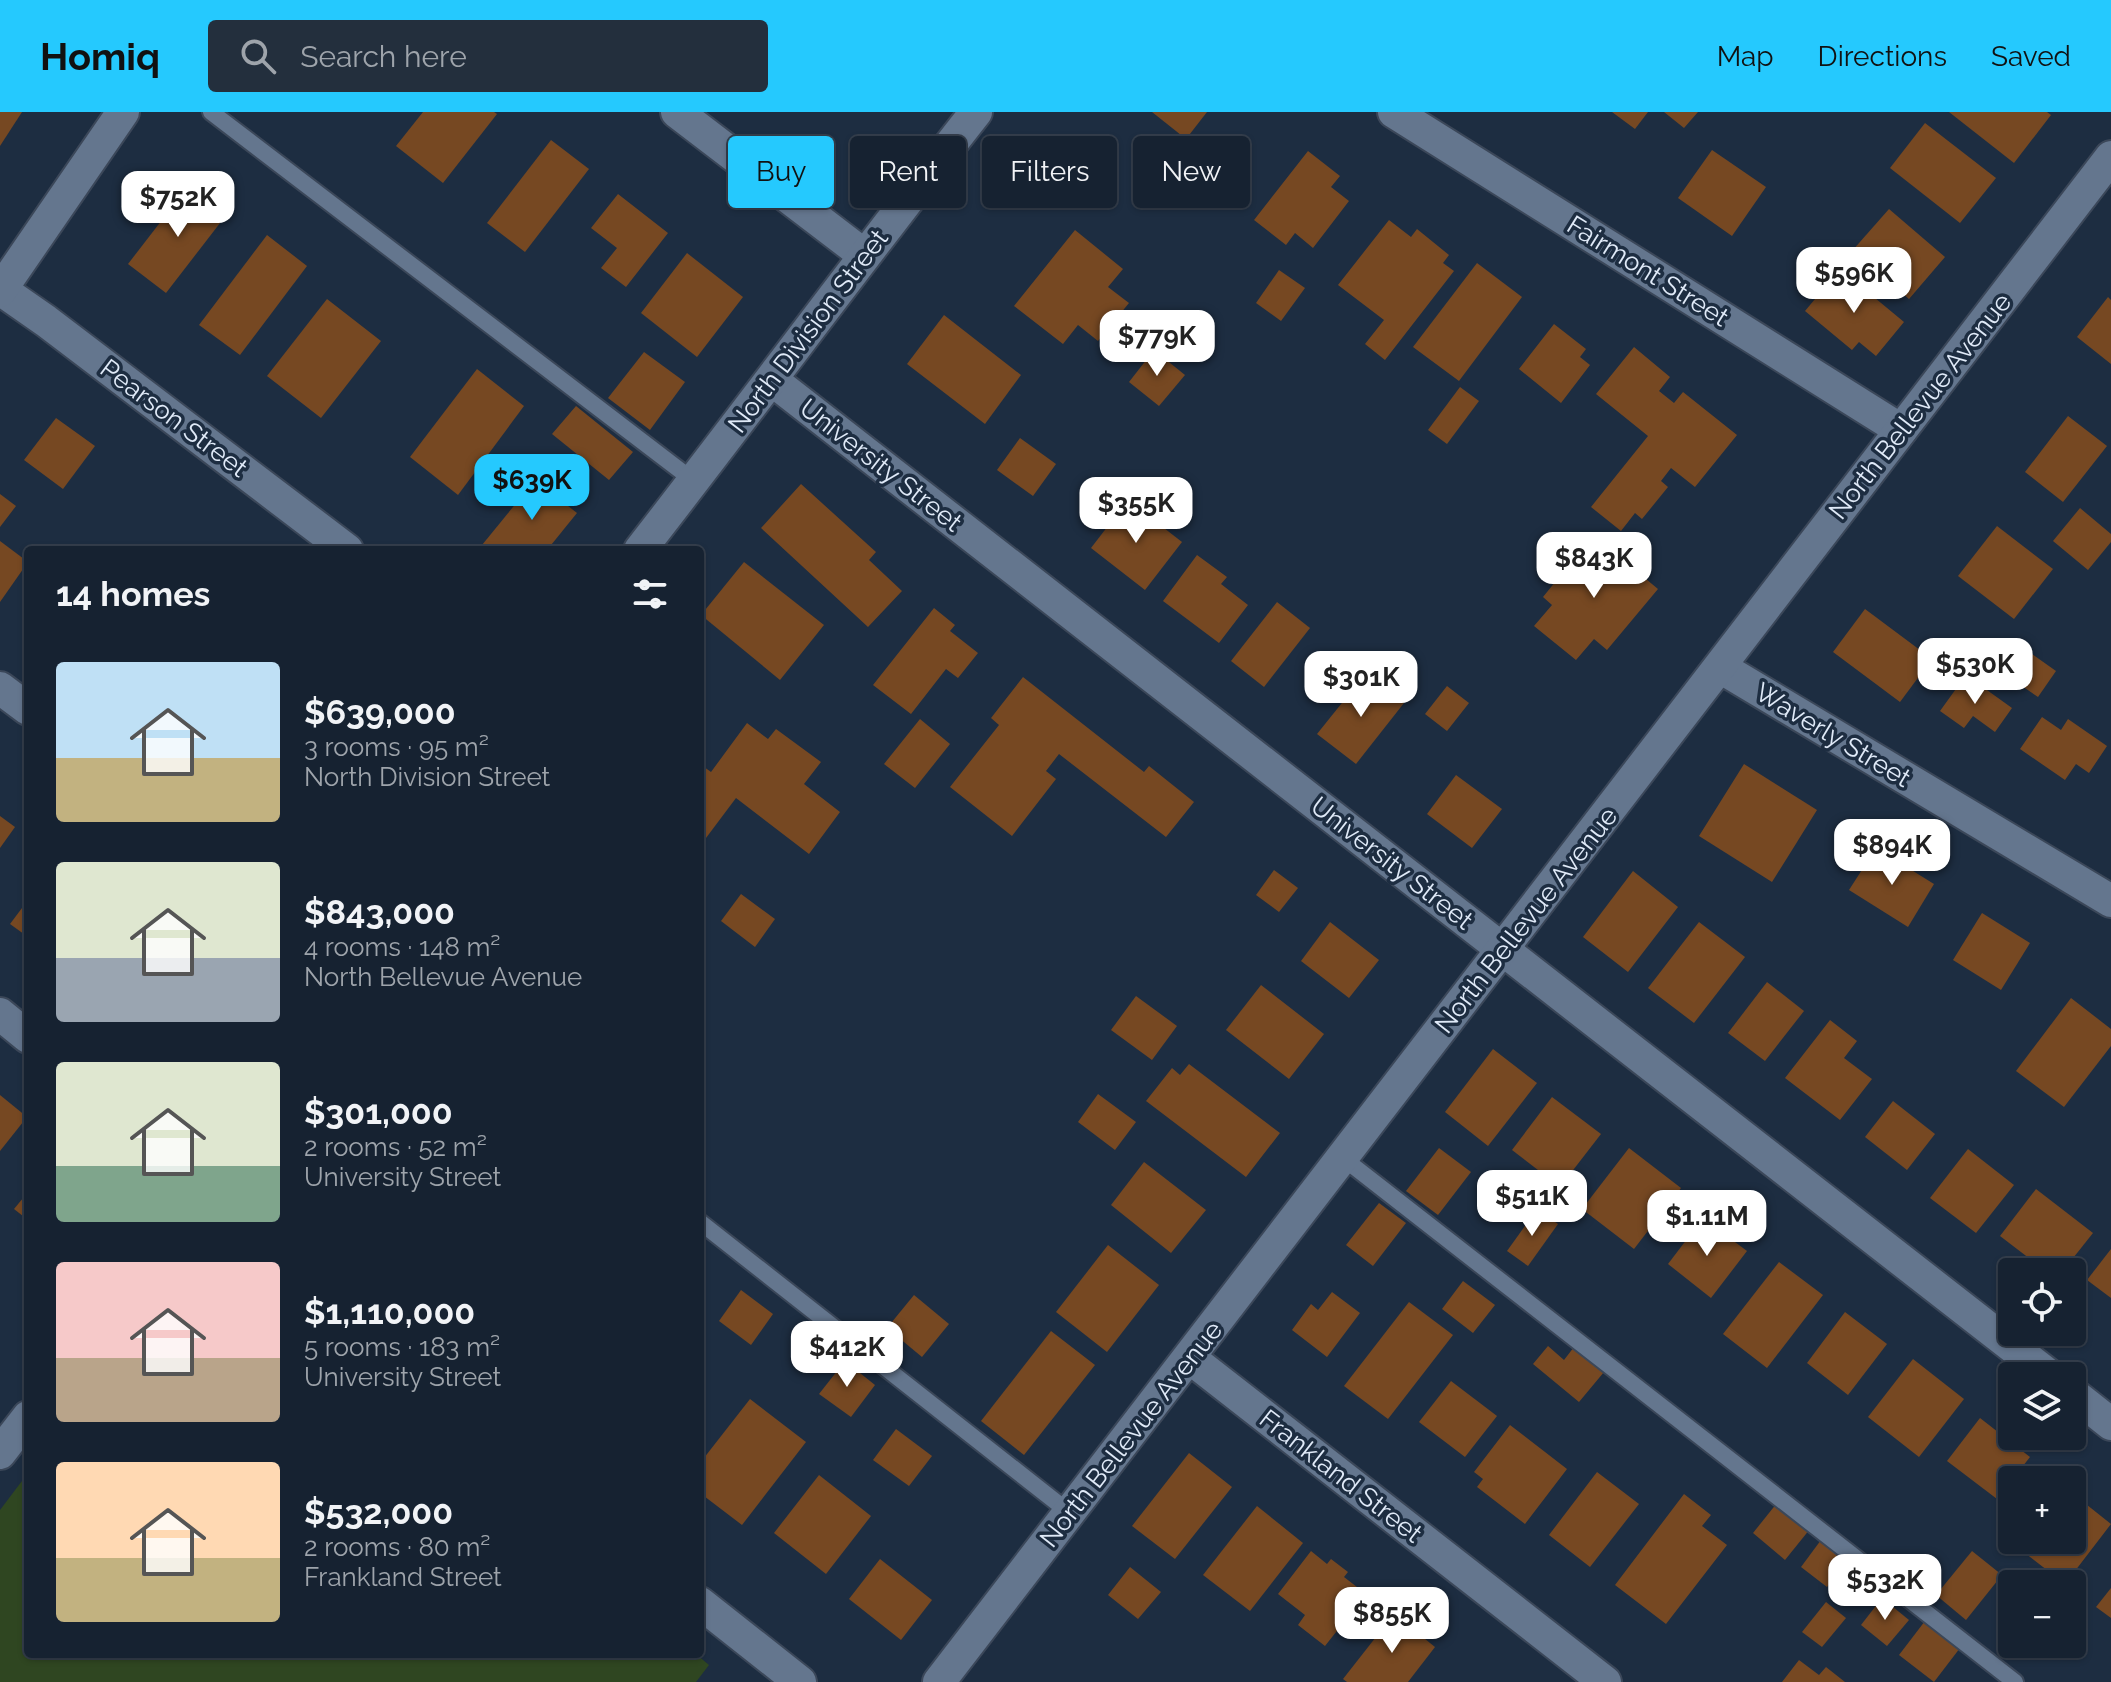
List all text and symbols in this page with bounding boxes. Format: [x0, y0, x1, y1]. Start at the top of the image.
search box [208, 20, 768, 92]
text: Homiq [40, 34, 160, 79]
icon: search [236, 34, 280, 78]
text: Search here [300, 39, 467, 74]
text: Map [1717, 40, 1774, 73]
text: Directions [1818, 40, 1947, 73]
text: Saved [1991, 40, 2071, 73]
chip: Buy [728, 136, 834, 208]
chip: Rent [850, 136, 966, 208]
chip: Filters [982, 136, 1117, 208]
chip: New [1133, 136, 1250, 208]
pin: $752K [122, 171, 234, 239]
text: $752K [139, 182, 217, 212]
street label: Fairmont Street [1562, 209, 1734, 333]
street label: North Division Street [722, 223, 894, 438]
pin: $596K [1798, 247, 1910, 315]
text: $596K [1814, 258, 1894, 288]
street label: North Bellevue Avenue [1823, 287, 2017, 525]
pin: $779K [1101, 310, 1213, 378]
text: $779K [1118, 321, 1196, 351]
street label: Pearson Street [95, 353, 254, 483]
street label: University Street [794, 392, 968, 538]
pin: $639K [476, 454, 588, 522]
text: $639K [492, 465, 572, 495]
pin: $355K [1080, 477, 1192, 545]
text: $355K [1097, 488, 1175, 518]
pin: $843K [1538, 532, 1650, 600]
text: $843K [1555, 543, 1633, 573]
icon: filters [628, 572, 672, 616]
text: 14 homes [56, 574, 210, 614]
pin: $530K [1919, 638, 2031, 706]
text: $530K [1936, 649, 2014, 679]
pin: $301K [1305, 651, 1417, 719]
text: $301K [1322, 662, 1400, 692]
street label: Waverly Street [1750, 677, 1916, 793]
text: $639,000 [304, 692, 456, 732]
icon: home [120, 694, 216, 790]
text: 3 rooms · 95 m² [304, 732, 489, 762]
text: North Division Street [304, 762, 550, 792]
street label: University Street [1305, 790, 1479, 936]
street label: North Bellevue Avenue [1429, 801, 1623, 1039]
pin: $894K [1836, 819, 1948, 887]
text: $894K [1852, 830, 1932, 860]
text: $843,000 [304, 892, 455, 932]
icon: home [120, 894, 216, 990]
text: 4 rooms · 148 m² [304, 932, 500, 962]
text: North Bellevue Avenue [304, 962, 582, 992]
text: $301,000 [304, 1092, 453, 1132]
icon: home [120, 1094, 216, 1190]
text: 2 rooms · 52 m² [304, 1132, 487, 1162]
text: University Street [304, 1162, 501, 1192]
pin: $511K [1476, 1170, 1588, 1238]
text: $511K [1495, 1181, 1569, 1211]
pin: $1.11M [1642, 1190, 1772, 1258]
text: $1.11M [1665, 1201, 1749, 1231]
map controls [1998, 1258, 2086, 1658]
button: locate [1998, 1258, 2086, 1346]
text: $1,110,000 [304, 1292, 475, 1332]
icon: home [120, 1294, 216, 1390]
street label: North Bellevue Avenue [1034, 1315, 1228, 1553]
pin: $412K [791, 1321, 903, 1389]
text: 5 rooms · 183 m² [304, 1332, 500, 1362]
text: $412K [809, 1332, 885, 1362]
text: University Street [304, 1362, 501, 1392]
button: layers [1998, 1362, 2086, 1450]
street label: Frankland Street [1254, 1403, 1428, 1549]
button: + [1998, 1466, 2086, 1554]
text: $532,000 [304, 1492, 453, 1532]
icon: home [120, 1494, 216, 1590]
text: 2 rooms · 80 m² [304, 1532, 490, 1562]
pin: $532K [1829, 1554, 1941, 1622]
text: Frankland Street [304, 1562, 502, 1592]
text: $532K [1846, 1565, 1924, 1595]
button: − [1998, 1570, 2086, 1658]
pin: $855K [1336, 1587, 1448, 1655]
text: $855K [1353, 1598, 1431, 1628]

